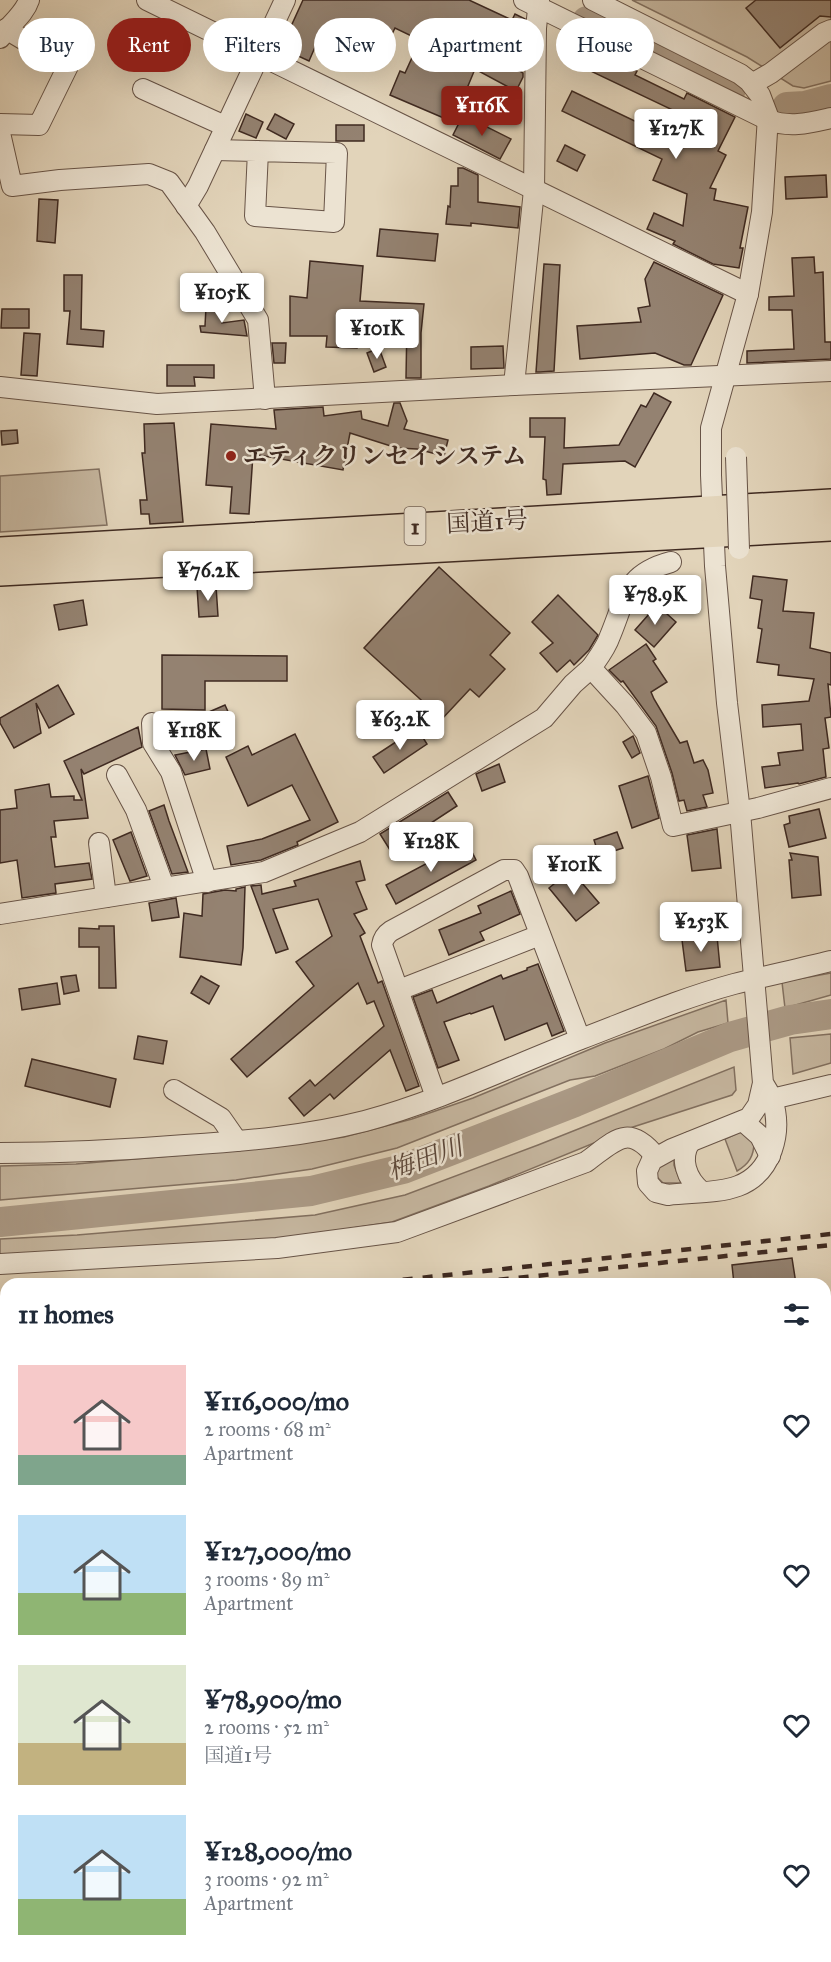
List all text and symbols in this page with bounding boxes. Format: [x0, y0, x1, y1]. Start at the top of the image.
chip: Buy [18, 18, 95, 72]
chip: Rent [107, 18, 191, 72]
chip: Filters [203, 18, 302, 72]
chip: New [314, 18, 396, 72]
chip: Apartment [408, 18, 544, 72]
chip: House [556, 18, 654, 72]
pin: ¥116K [440, 86, 524, 137]
text: ¥116K [455, 93, 509, 117]
pin: ¥127K [634, 109, 718, 160]
text: ¥127K [648, 116, 704, 140]
pin: ¥105K [180, 273, 264, 324]
text: ¥105K [194, 280, 250, 304]
pin: ¥101K [335, 309, 419, 360]
text: ¥101K [350, 316, 404, 340]
place label: エティクリンセイシステム [243, 441, 526, 471]
marker: エティクリンセイシステム [224, 449, 238, 463]
street label: 国道1号 [446, 505, 528, 539]
road number: 1 [404, 507, 426, 545]
pin: ¥76.2K [159, 551, 257, 602]
text: ¥76.2K [177, 558, 239, 582]
pin: ¥78.9K [606, 575, 704, 626]
text: ¥78.9K [623, 582, 687, 606]
pin: ¥63.2K [351, 700, 449, 751]
text: ¥63.2K [370, 707, 430, 731]
pin: ¥118K [152, 711, 236, 762]
text: ¥118K [167, 718, 221, 742]
pin: ¥128K [389, 822, 473, 873]
text: ¥128K [403, 829, 459, 853]
pin: ¥101K [532, 845, 616, 896]
text: ¥101K [547, 852, 601, 876]
pin: ¥253K [659, 902, 743, 953]
text: ¥253K [674, 909, 728, 933]
water label: 梅田川 [383, 1129, 470, 1186]
text: 11 homes [18, 1298, 114, 1330]
icon: filters [780, 1298, 813, 1331]
text: ¥116,000/mo [204, 1385, 349, 1417]
icon: home [66, 1389, 138, 1461]
icon: heart [780, 1409, 813, 1442]
text: 2 rooms · 68 m² [204, 1417, 331, 1441]
text: Apartment [204, 1441, 293, 1465]
text: ¥127,000/mo [204, 1535, 351, 1567]
icon: home [66, 1539, 138, 1611]
icon: heart [780, 1559, 813, 1592]
text: 3 rooms · 89 m² [204, 1567, 329, 1591]
text: Apartment [204, 1591, 293, 1615]
text: ¥78,900/mo [204, 1683, 342, 1715]
icon: home [66, 1689, 138, 1761]
icon: heart [780, 1709, 813, 1742]
text: 2 rooms · 52 m² [204, 1715, 329, 1739]
text: 国道1号 [204, 1743, 272, 1767]
text: ¥128,000/mo [204, 1835, 352, 1867]
icon: home [66, 1839, 138, 1911]
icon: heart [780, 1859, 813, 1892]
text: 3 rooms · 92 m² [204, 1867, 329, 1891]
text: Apartment [204, 1891, 293, 1915]

